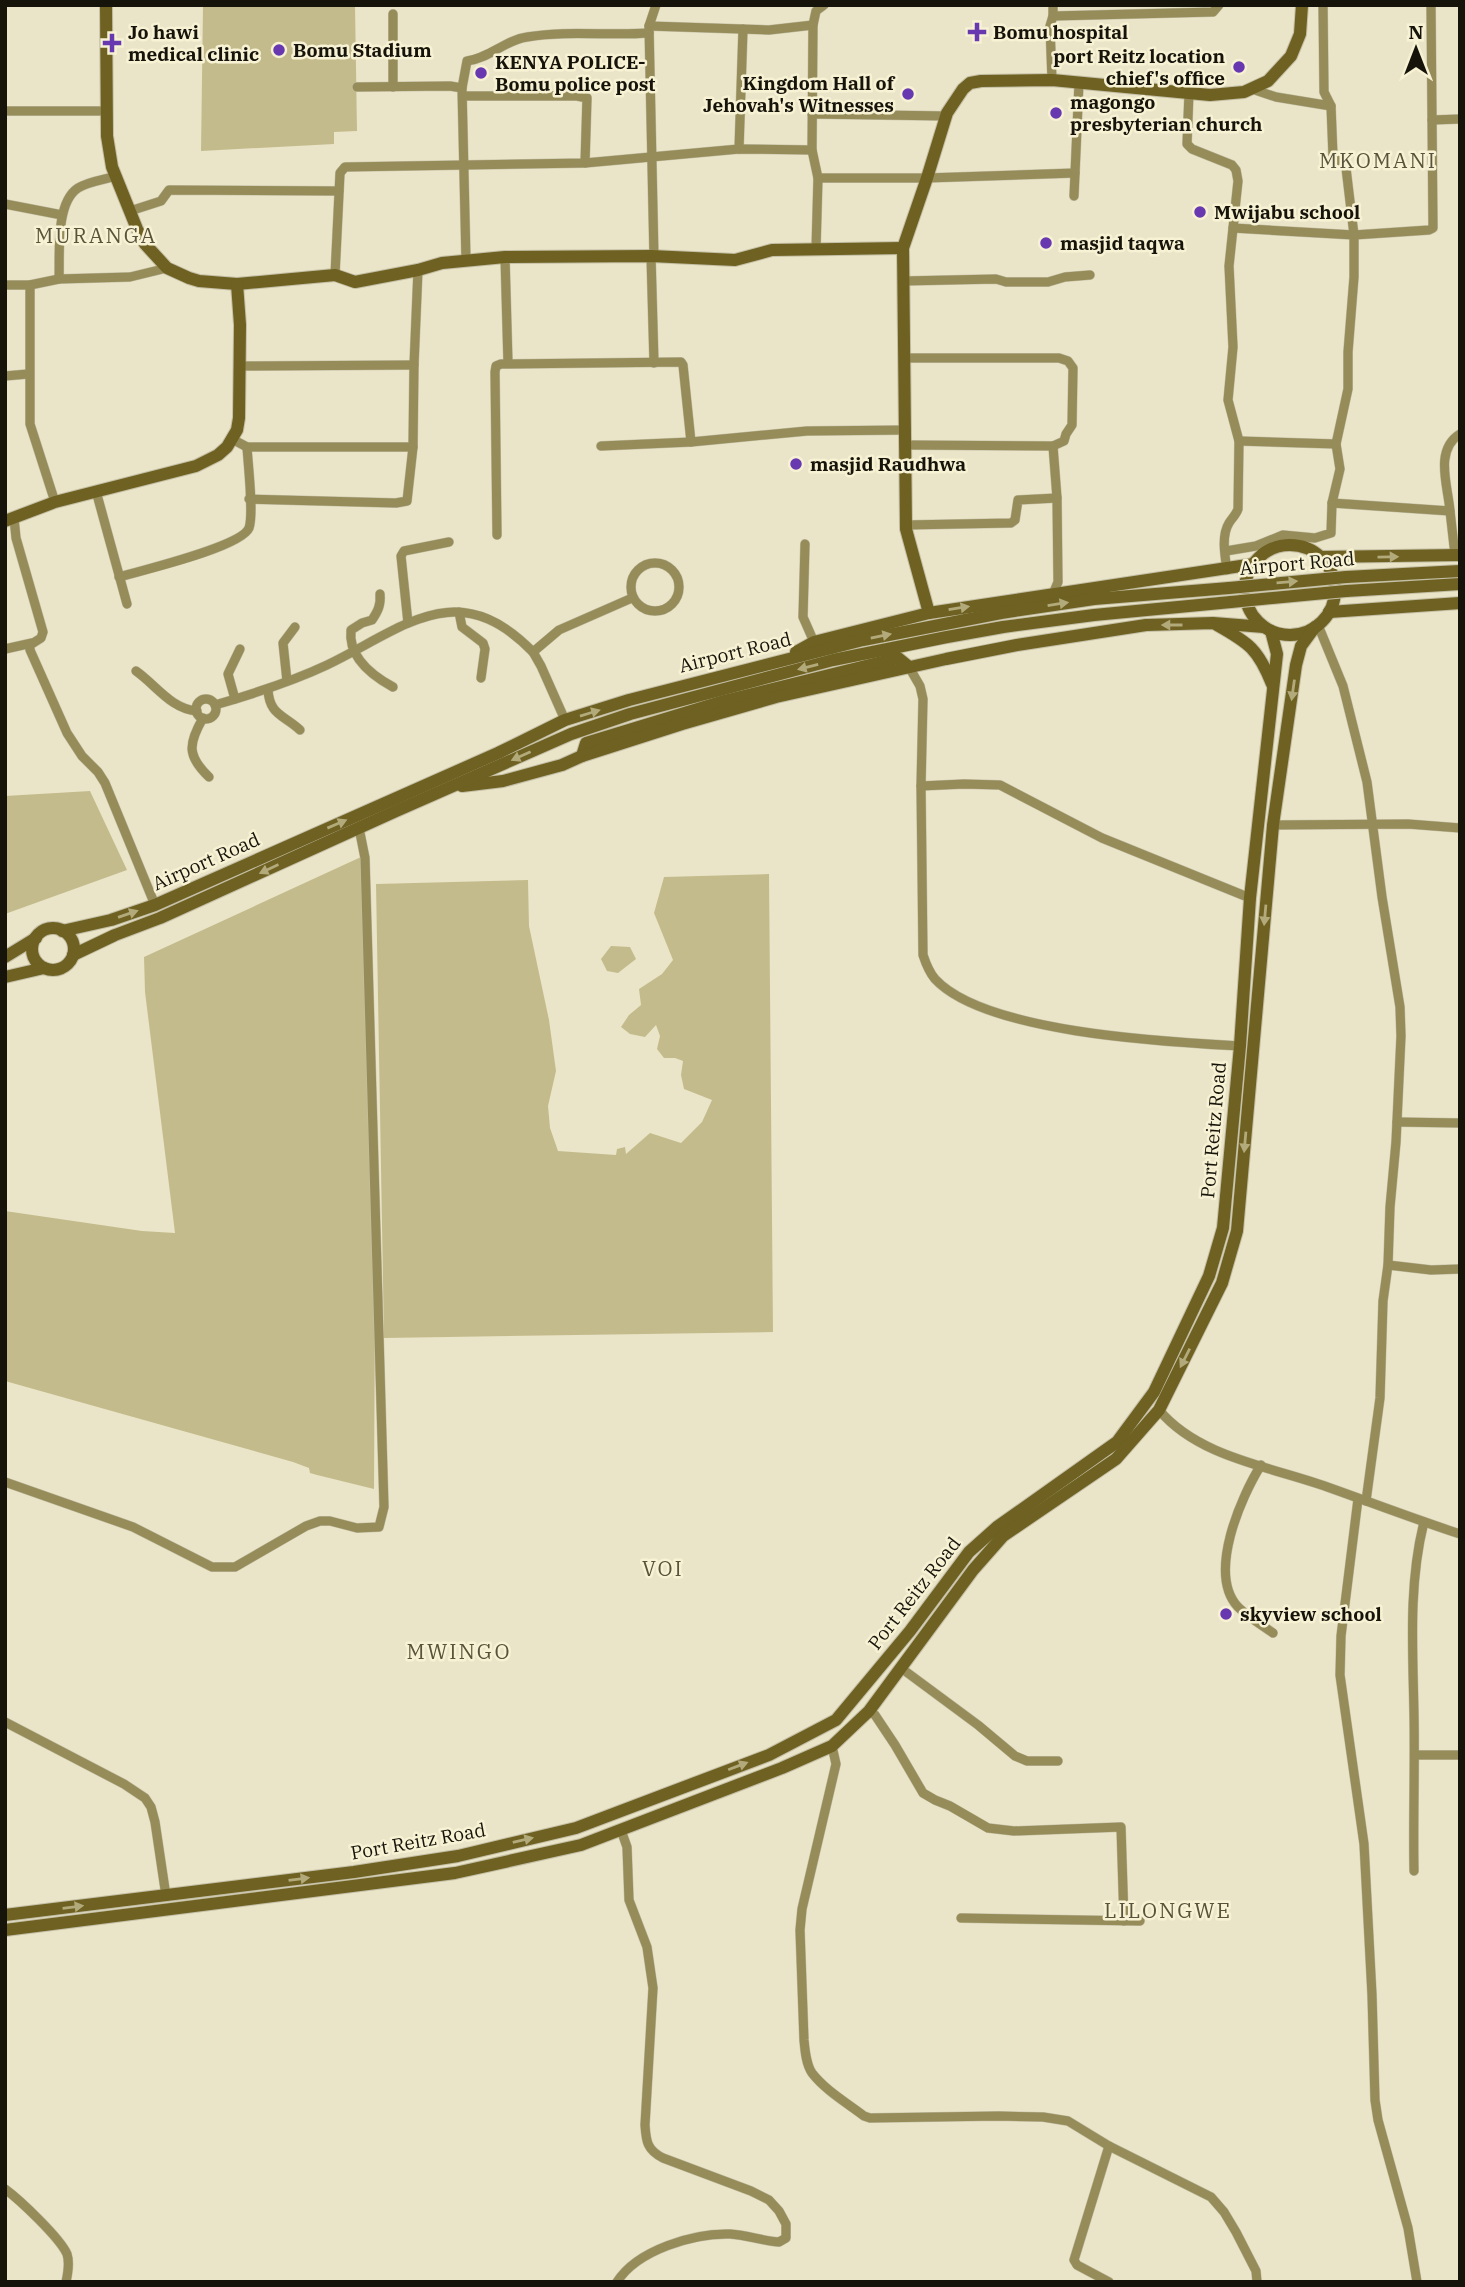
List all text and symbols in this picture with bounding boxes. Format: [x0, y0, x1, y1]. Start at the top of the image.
north arrow [1381, 14, 1451, 84]
place label: Jo hawi medical clinic [128, 20, 259, 66]
place label: Bomu hospital [993, 20, 1128, 44]
text: N [1408, 20, 1424, 44]
marker: Bomu hospital [967, 22, 987, 42]
marker: Jo hawi medical clinic [102, 33, 122, 53]
place label: Bomu Stadium [293, 38, 432, 62]
marker: Bomu Stadium [271, 42, 287, 58]
place label: port Reitz location chief's office [1053, 44, 1225, 90]
place label: KENYA POLICE- Bomu police post [495, 50, 655, 96]
marker: port Reitz location chief's office [1231, 59, 1247, 75]
marker: KENYA POLICE- Bomu police post [473, 65, 489, 81]
place label: Kingdom Hall of Jehovah's Witnesses [703, 71, 896, 117]
marker: Kingdom Hall of Jehovah's Witnesses [900, 86, 916, 102]
place label: magongo presbyterian church [1070, 90, 1262, 136]
marker: magongo presbyterian church [1048, 105, 1064, 121]
district label: MKOMANI [1319, 146, 1437, 174]
place label: Mwijabu school [1214, 200, 1360, 224]
marker: Mwijabu school [1192, 204, 1208, 220]
district label: MURANGA [35, 221, 157, 249]
place label: masjid taqwa [1060, 231, 1185, 255]
marker: masjid taqwa [1038, 235, 1054, 251]
place label: masjid Raudhwa [810, 452, 966, 476]
marker: masjid Raudhwa [788, 456, 804, 472]
street label: Airport Road [1239, 546, 1355, 580]
one-way arrow [1377, 551, 1399, 563]
one-way arrow [1277, 577, 1299, 588]
one-way arrow [1047, 599, 1069, 610]
one-way arrow [948, 602, 970, 613]
one-way arrow [1160, 619, 1182, 631]
street label: Airport Road [676, 626, 794, 678]
one-way arrow [870, 631, 892, 642]
one-way arrow [797, 662, 819, 673]
one-way arrow [1287, 679, 1298, 701]
one-way arrow [580, 707, 601, 717]
one-way arrow [511, 750, 531, 762]
one-way arrow [327, 818, 347, 830]
street label: Airport Road [149, 827, 263, 895]
one-way arrow [259, 863, 279, 875]
one-way arrow [1259, 905, 1270, 927]
one-way arrow [118, 908, 139, 919]
street label: Port Reitz Road [1195, 1061, 1231, 1199]
one-way arrow [1239, 1131, 1250, 1153]
one-way arrow [1179, 1348, 1190, 1368]
street label: Port Reitz Road [862, 1532, 966, 1654]
district label: VOI [642, 1554, 684, 1582]
place label: skyview school [1240, 1602, 1382, 1626]
marker: skyview school [1218, 1606, 1234, 1622]
district label: MWINGO [407, 1637, 511, 1665]
one-way arrow [727, 1761, 748, 1772]
street label: Port Reitz Road [349, 1817, 487, 1865]
one-way arrow [512, 1835, 534, 1846]
one-way arrow [288, 1874, 310, 1885]
district label: LILONGWE [1104, 1896, 1232, 1924]
one-way arrow [62, 1901, 84, 1912]

